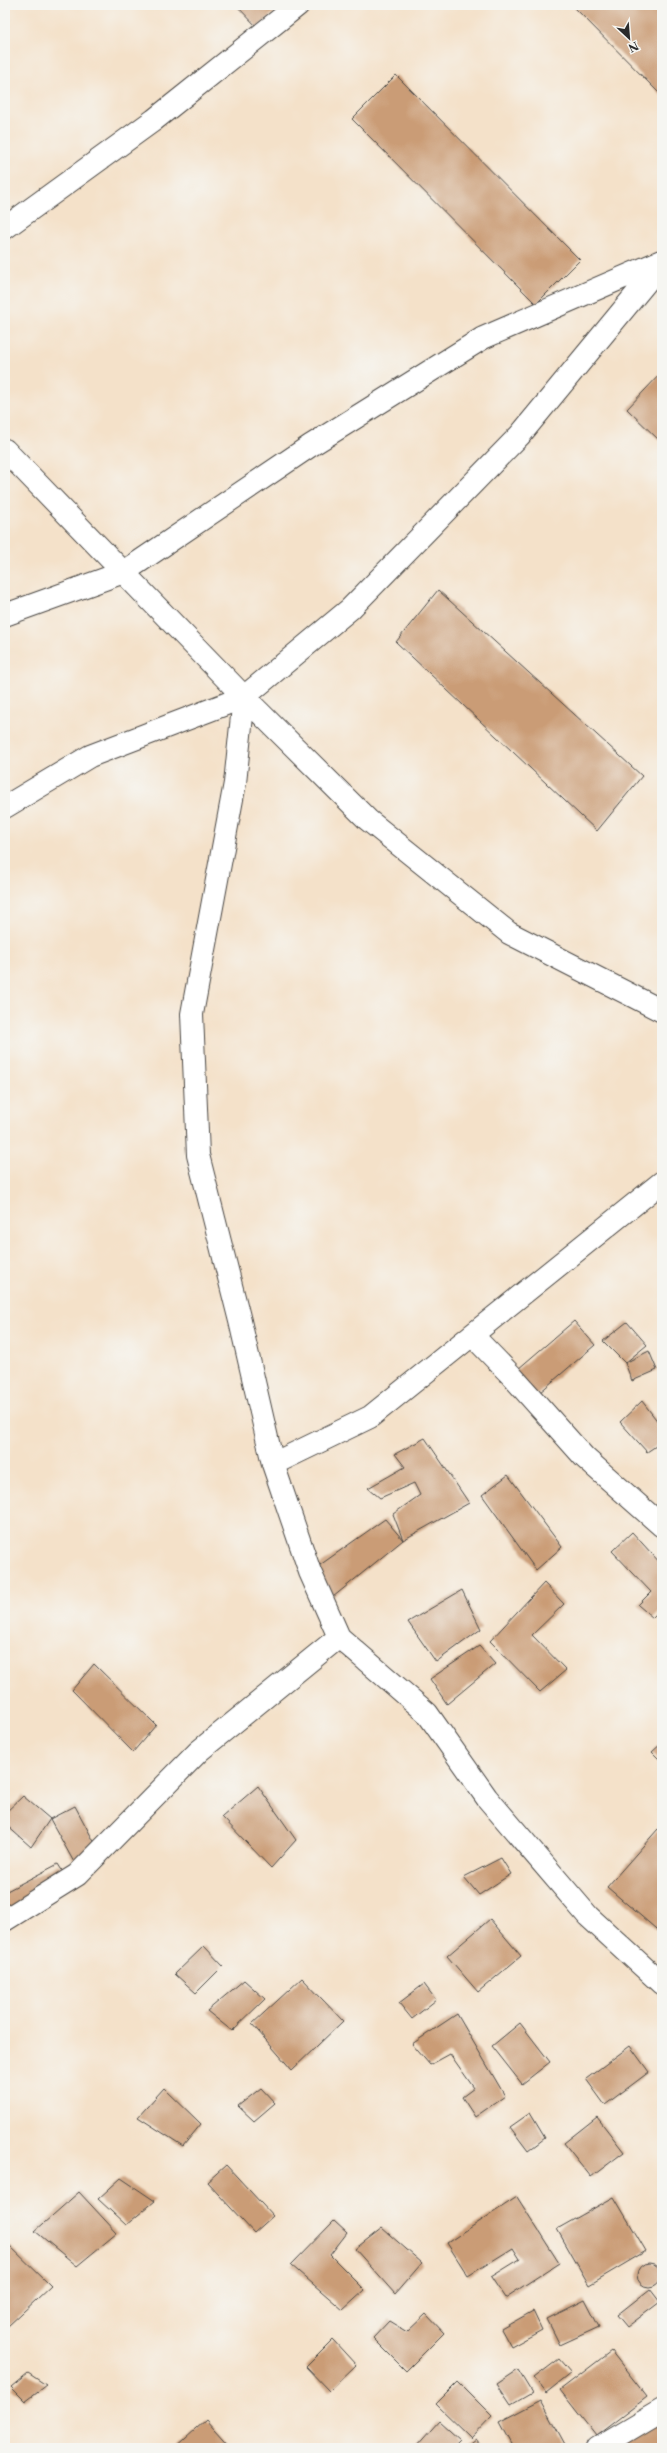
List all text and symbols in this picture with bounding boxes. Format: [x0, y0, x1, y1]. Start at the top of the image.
north arrow [609, 18, 649, 58]
text: N [626, 39, 641, 56]

